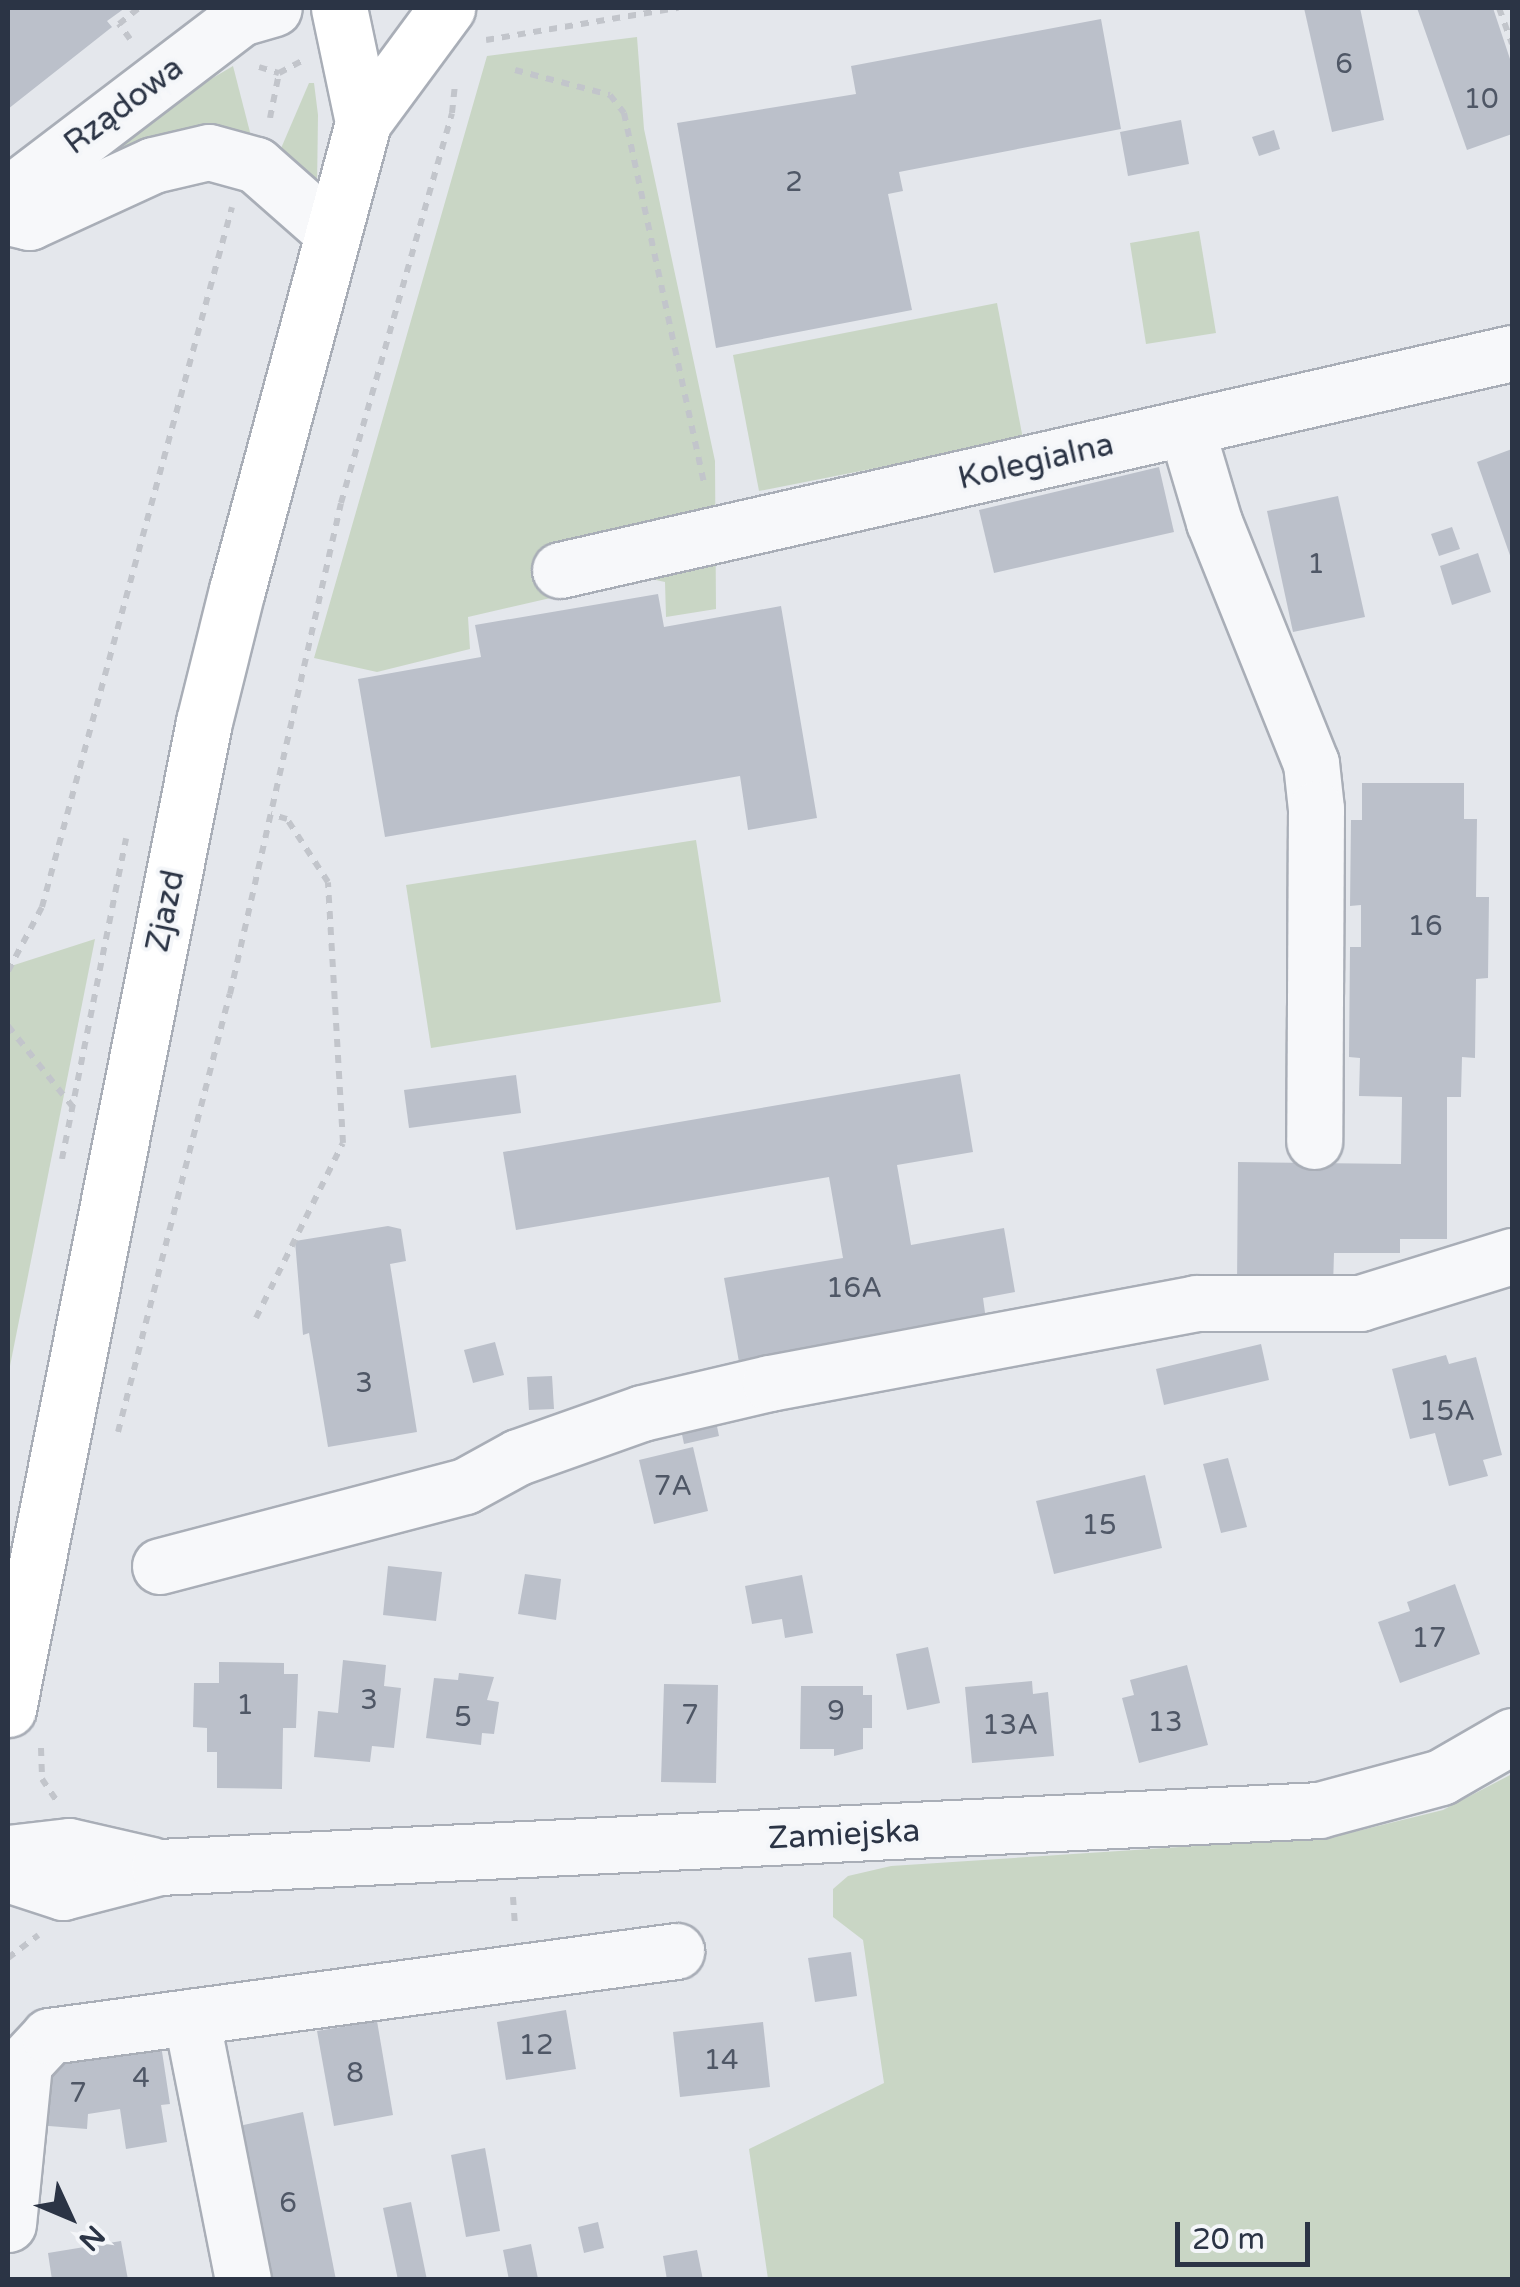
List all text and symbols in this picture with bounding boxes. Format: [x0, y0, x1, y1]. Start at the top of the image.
house number: 6 [1335, 47, 1353, 81]
street label: Rządowa [57, 49, 191, 163]
house number: 10 [1463, 82, 1499, 116]
house number: 2 [785, 165, 803, 199]
street label: Kolegialna [954, 425, 1118, 499]
house number: 1 [1307, 547, 1325, 581]
street label: Zjazd [139, 867, 193, 955]
house number: 16 [1407, 909, 1443, 943]
house number: 16A [826, 1271, 882, 1305]
house number: 3 [355, 1366, 373, 1400]
house number: 15A [1419, 1394, 1475, 1428]
house number: 7A [654, 1469, 692, 1503]
house number: 15 [1081, 1508, 1117, 1542]
house number: 17 [1411, 1621, 1447, 1655]
house number: 3 [360, 1683, 378, 1717]
house number: 1 [236, 1688, 254, 1722]
house number: 9 [827, 1694, 845, 1728]
house number: 7 [681, 1698, 699, 1732]
house number: 5 [454, 1700, 472, 1734]
house number: 13 [1147, 1705, 1183, 1739]
house number: 13A [982, 1708, 1038, 1742]
street label: Zamiejska [767, 1812, 921, 1858]
house number: 12 [518, 2028, 554, 2062]
house number: 14 [703, 2043, 739, 2077]
house number: 8 [346, 2056, 364, 2090]
house number: 4 [132, 2061, 150, 2095]
house number: 7 [69, 2076, 87, 2110]
north arrow [20, 2167, 120, 2267]
house number: 6 [279, 2186, 297, 2220]
scale bar [1180, 2202, 1315, 2264]
text: N [72, 2218, 112, 2258]
text: 20 m [1192, 2221, 1265, 2258]

